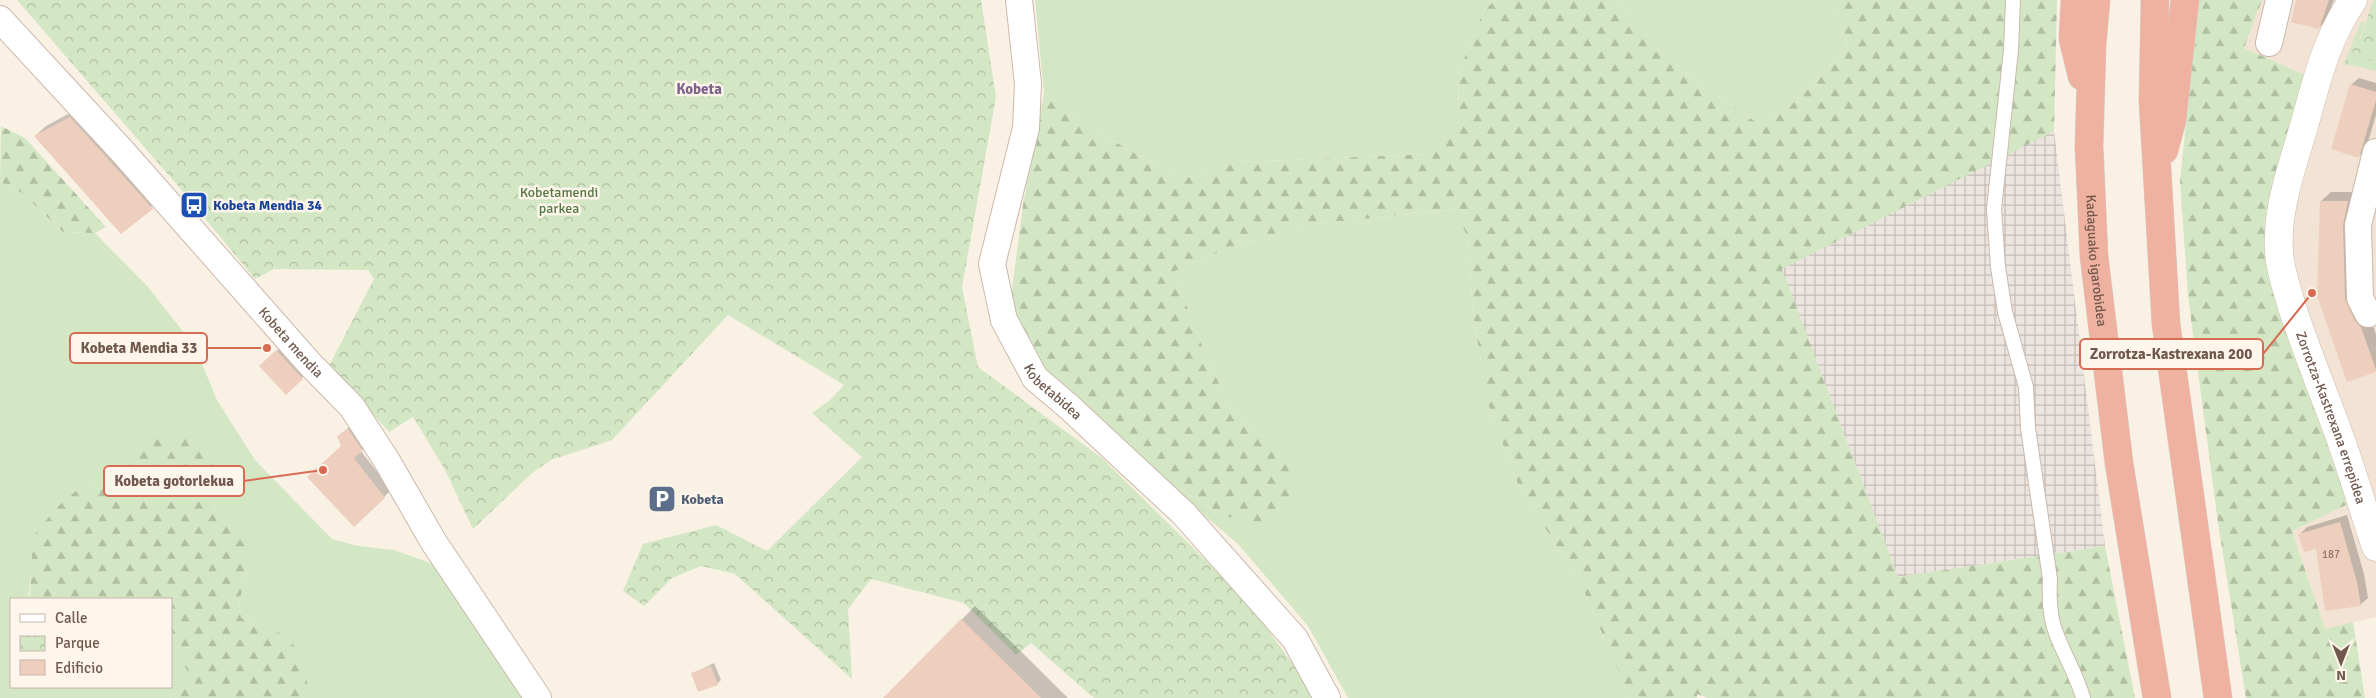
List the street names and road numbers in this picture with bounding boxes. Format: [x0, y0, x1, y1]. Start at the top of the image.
street label: Kadaguako igarobidea [2082, 194, 2110, 327]
street label: Kobeta mendia [255, 304, 327, 382]
street label: Zorrotza-Kastrexana errepidea [2292, 329, 2369, 506]
street label: Kobetabidea [1020, 361, 1085, 424]

